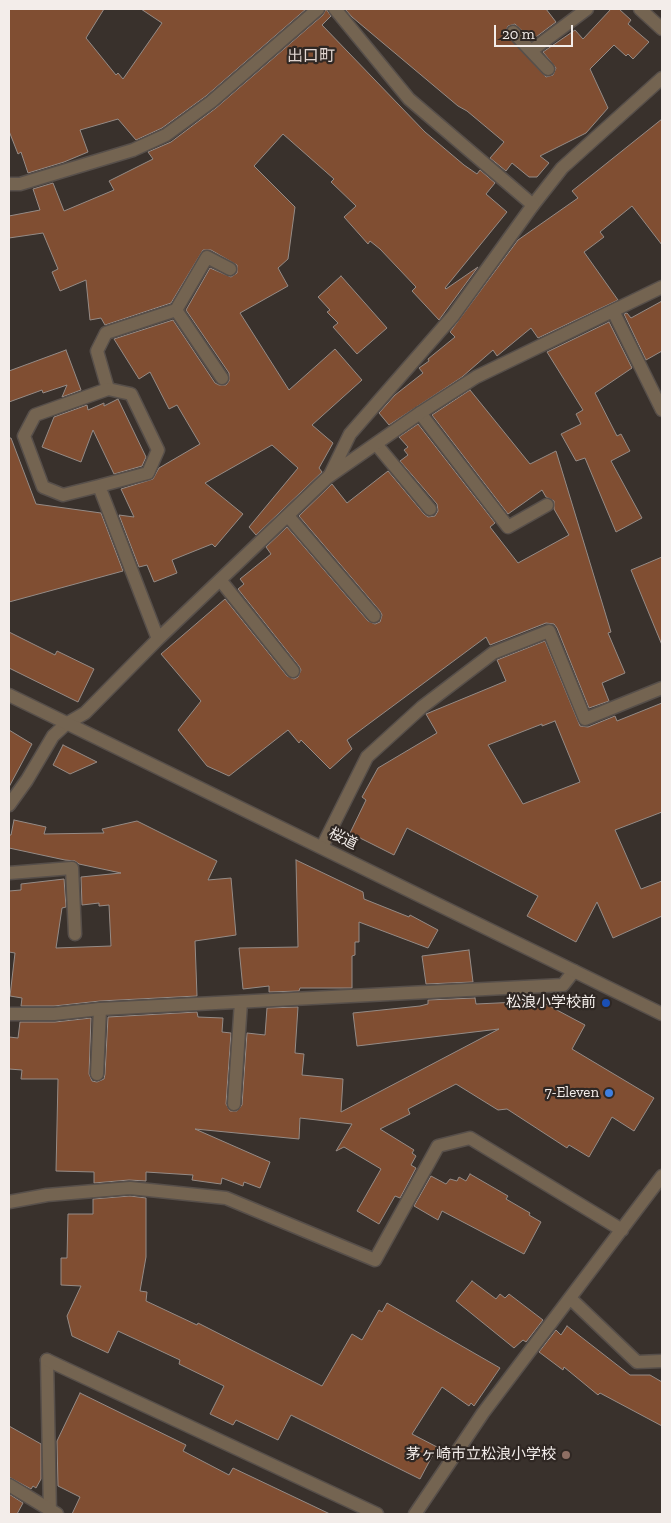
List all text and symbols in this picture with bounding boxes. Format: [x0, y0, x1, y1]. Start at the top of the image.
scale bar [496, 15, 575, 47]
text: 20 m [502, 25, 535, 43]
district label: 出口町 [287, 46, 335, 66]
street label: 桜道 [326, 824, 360, 854]
place label: 松浪小学校前 [506, 994, 596, 1012]
marker: 松浪小学校前 [600, 997, 612, 1009]
place label: 7-Eleven [545, 1084, 599, 1102]
marker: 7-Eleven [603, 1087, 615, 1099]
place label: 茅ヶ崎市立松浪小学校 [406, 1446, 556, 1464]
marker: 茅ヶ崎市立松浪小学校 [560, 1449, 572, 1461]

